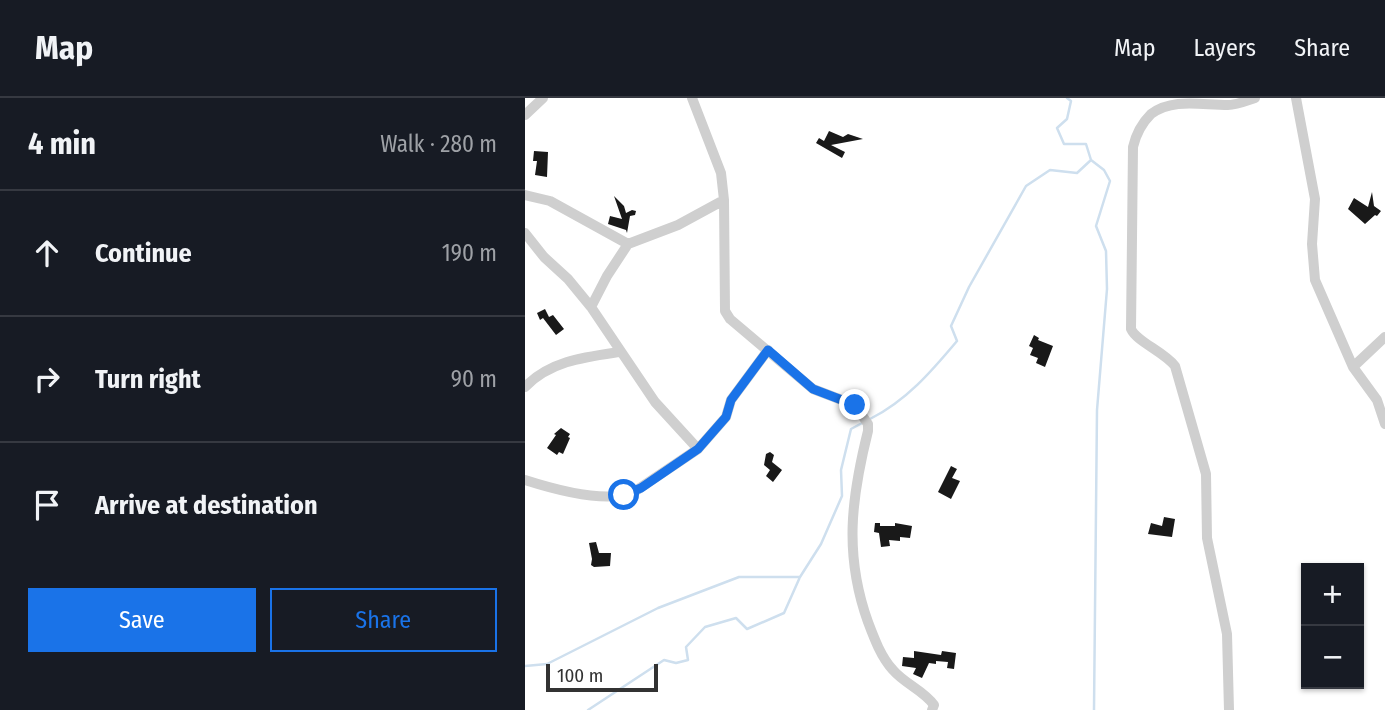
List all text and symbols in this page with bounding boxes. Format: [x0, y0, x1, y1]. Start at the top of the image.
text: Map [35, 28, 93, 68]
text: Map [1114, 34, 1156, 62]
text: Layers [1194, 34, 1256, 62]
text: Share [1294, 34, 1350, 62]
text: 4 min [28, 126, 96, 162]
text: Walk · 280 m [380, 130, 497, 158]
icon: ahead [28, 234, 66, 272]
text: Continue [95, 238, 192, 269]
text: 190 m [442, 239, 497, 267]
icon: right [28, 360, 66, 398]
text: Turn right [95, 364, 201, 395]
text: 90 m [451, 365, 497, 393]
route end [839, 389, 870, 420]
route start [608, 479, 639, 510]
icon: arrive [28, 486, 66, 524]
text: Arrive at destination [95, 490, 318, 521]
map controls [1301, 563, 1364, 689]
button: + [1301, 563, 1364, 626]
button: Save [28, 588, 256, 652]
button: Share [270, 588, 497, 652]
button: − [1301, 626, 1364, 689]
scale bar [546, 661, 658, 693]
text: 100 m [557, 664, 603, 687]

